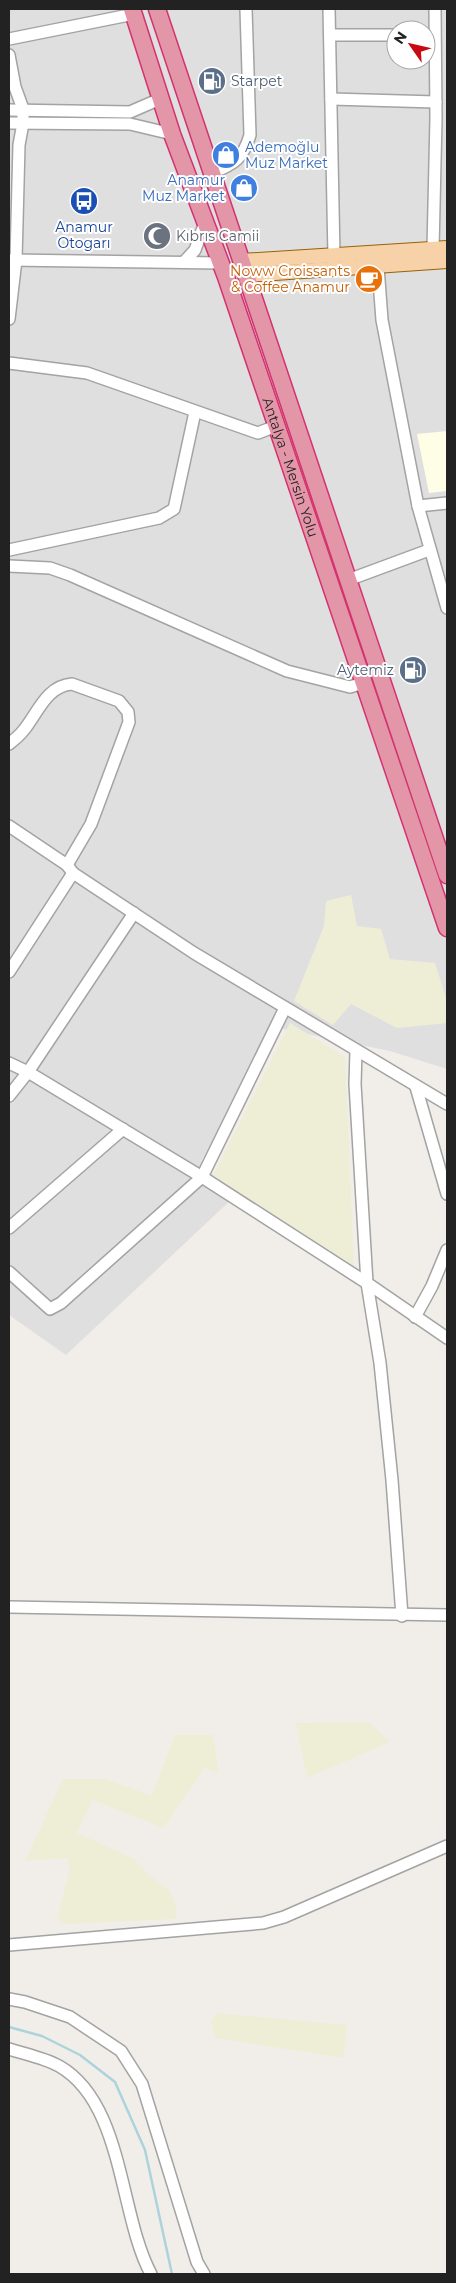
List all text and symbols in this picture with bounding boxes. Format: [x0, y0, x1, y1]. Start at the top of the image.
north arrow [386, 20, 436, 70]
text: N [390, 28, 411, 47]
fuel station icon: Starpet [197, 66, 227, 96]
place label: Starpet [231, 72, 283, 90]
place label: Ademoğlu Muz Market [245, 138, 328, 172]
shop icon: Ademoğlu Muz Market [211, 140, 241, 170]
place label: Anamur Muz Market [142, 171, 225, 205]
shop icon: Anamur Muz Market [229, 173, 259, 203]
bus stop icon: Anamur Otogarı [69, 186, 99, 216]
place label: Anamur Otogarı [55, 218, 113, 252]
mosque icon: Kıbrıs Camii [142, 221, 172, 251]
place label: Kıbrıs Camii [176, 227, 259, 245]
place label: Noww Croissants & Coffee Anamur [230, 262, 350, 296]
cafe icon: Noww Croissants & Coffee Anamur [354, 264, 384, 294]
street label: Antalya - Mersin Yolu [259, 395, 323, 539]
fuel station icon: Aytemiz [398, 655, 428, 685]
place label: Aytemiz [337, 661, 394, 679]

